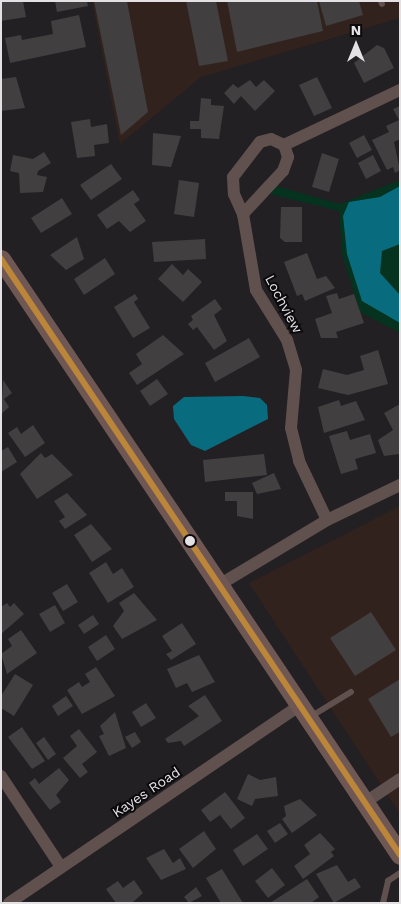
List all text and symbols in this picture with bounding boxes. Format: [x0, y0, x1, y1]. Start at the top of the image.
north arrow [331, 20, 381, 70]
text: N [351, 22, 361, 38]
street label: Lochview [262, 272, 306, 336]
unlabelled marker [185, 536, 195, 546]
street label: Kayes Road [109, 763, 183, 821]

